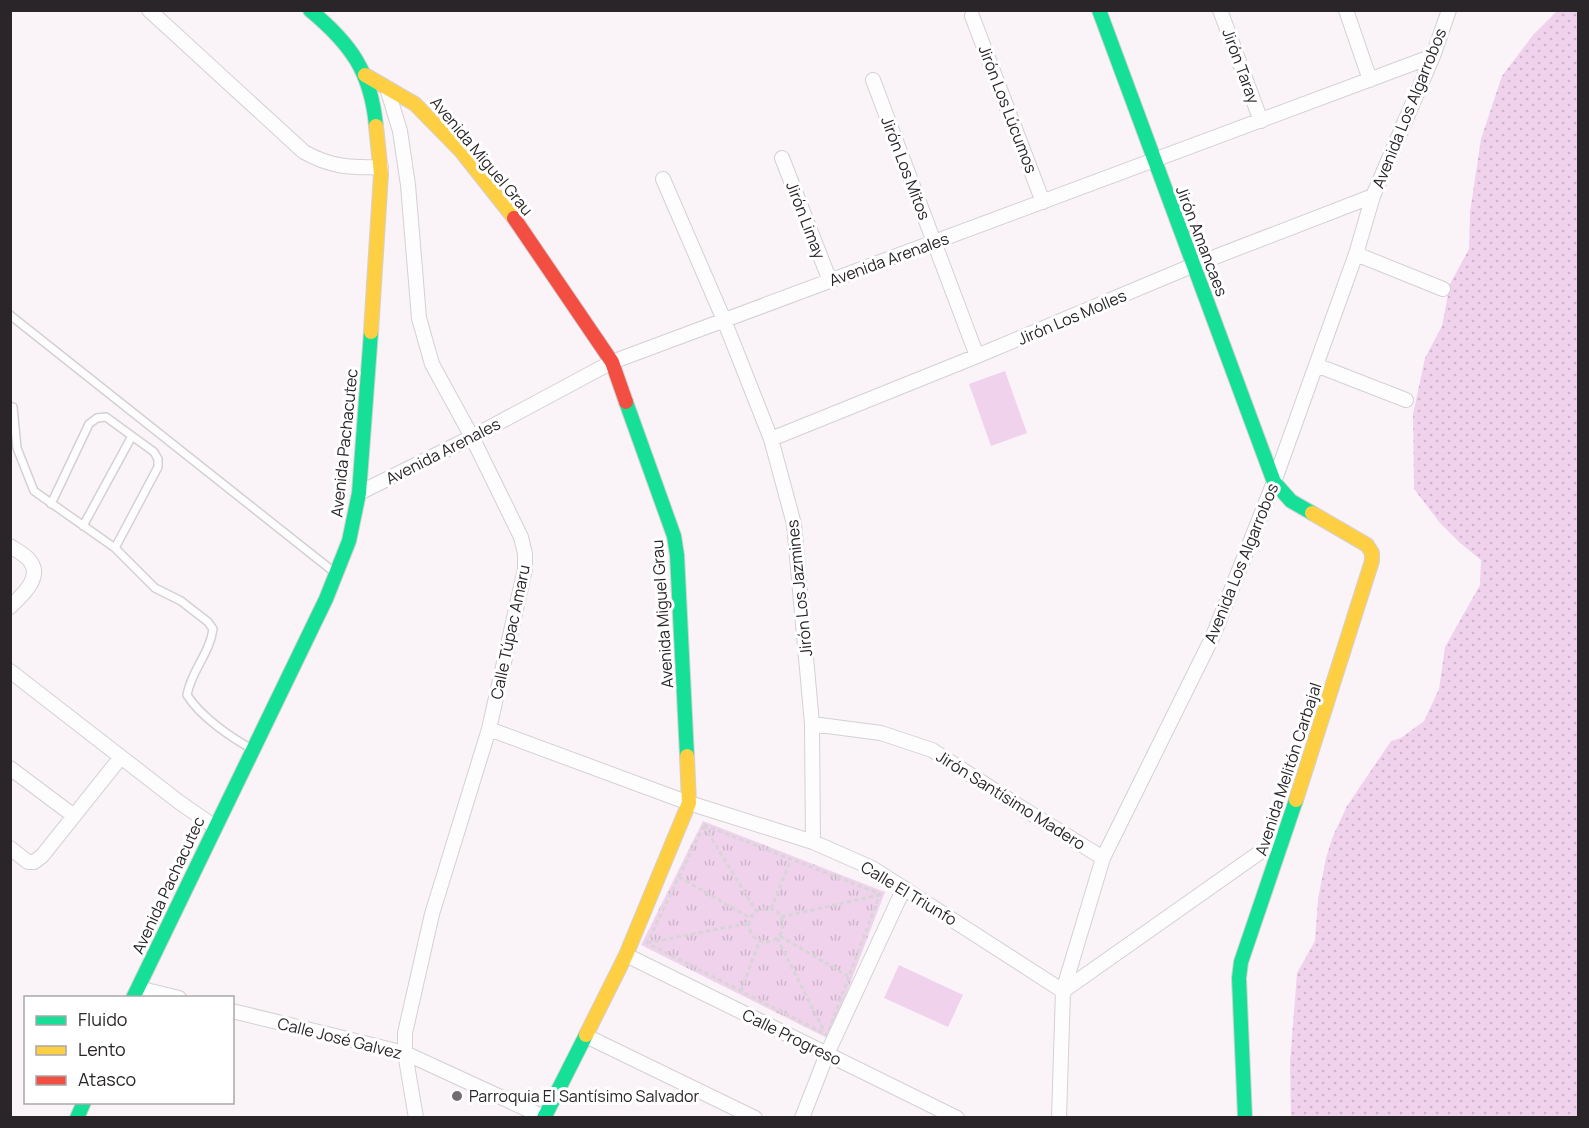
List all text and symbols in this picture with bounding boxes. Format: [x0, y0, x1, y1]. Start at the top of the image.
street label: Jirón Taray [1217, 25, 1265, 107]
street label: Avenida Los Algarrobos [1367, 25, 1451, 191]
street label: Jirón Los Lúcumos [973, 42, 1043, 176]
street label: Avenida Miguel Grau [426, 92, 538, 220]
street label: Jirón Los Mitos [876, 113, 936, 223]
street label: Jirón Limay [781, 178, 831, 262]
street label: Jirón Amancaes [1171, 183, 1233, 299]
street label: Avenida Arenales [826, 227, 952, 291]
street label: Jirón Los Molles [1014, 284, 1130, 350]
street label: Avenida Pachacutec [325, 367, 363, 518]
street label: Avenida Arenales [382, 413, 504, 489]
street label: Avenida Los Algarrobos [1199, 480, 1283, 646]
street label: Jirón Los Jazmines [781, 519, 817, 657]
street label: Avenida Miguel Grau [646, 539, 678, 689]
street label: Calle Túpac Amaru [485, 563, 535, 701]
street label: Avenida Melitón Carbajal [1250, 680, 1326, 858]
street label: Jirón Santísimo Madero [932, 745, 1090, 855]
street label: Avenida Pachacutec [126, 813, 210, 957]
street label: Calle El Triunfo [857, 856, 961, 930]
legend [24, 996, 234, 1104]
street label: Calle Progreso [739, 1004, 845, 1070]
text: Fluido [78, 1007, 127, 1031]
street label: Calle José Galvez [275, 1012, 405, 1064]
text: Lento [78, 1037, 126, 1061]
text: Atasco [78, 1067, 136, 1091]
place label: Parroquia El Santísimo Salvador [469, 1085, 700, 1107]
marker: Parroquia El Santísimo Salvador [450, 1089, 464, 1103]

